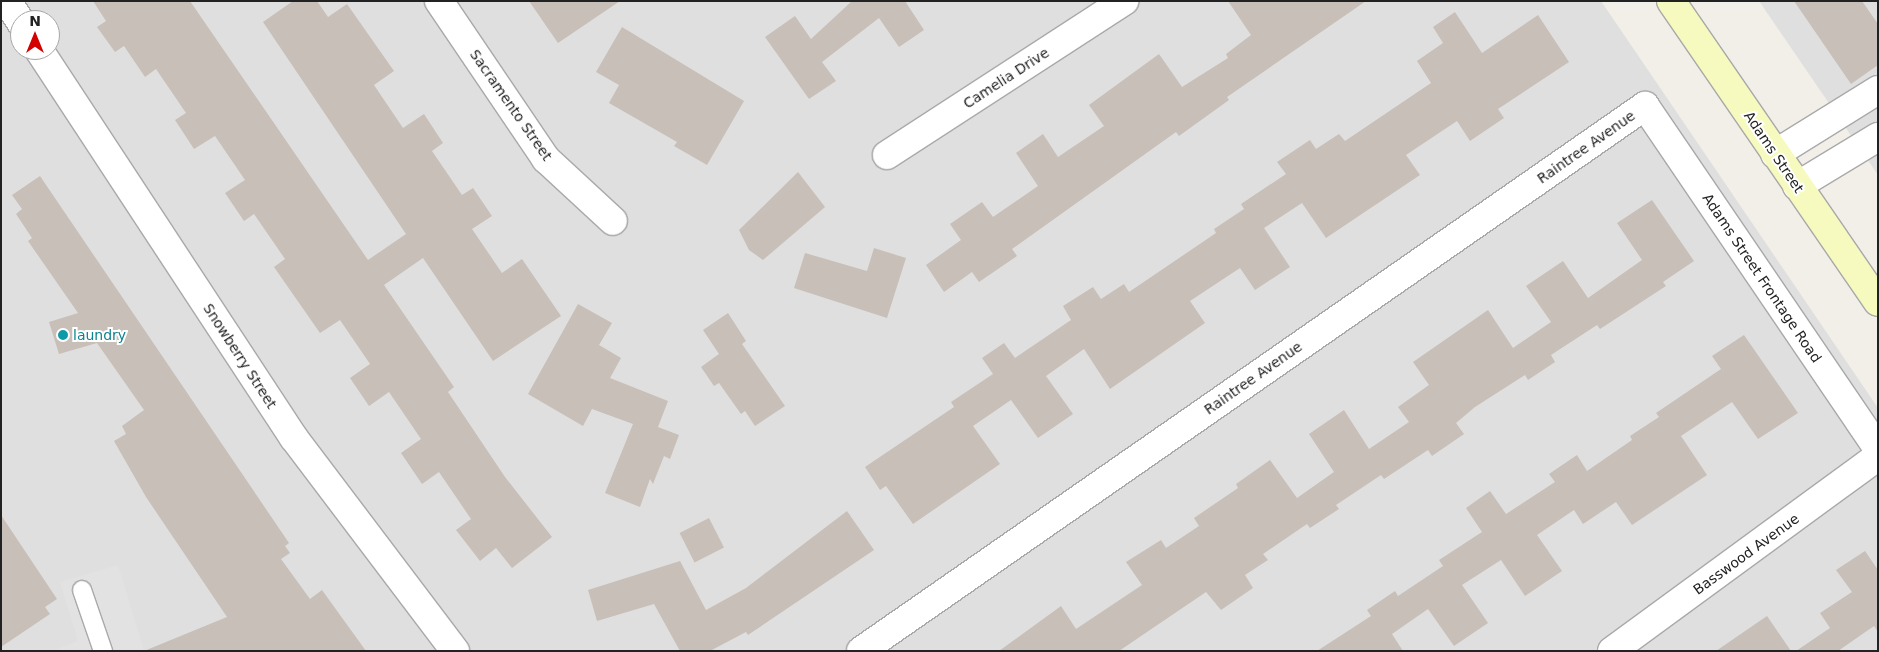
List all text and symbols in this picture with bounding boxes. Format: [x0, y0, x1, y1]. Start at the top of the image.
north arrow [10, 10, 60, 60]
text: N [29, 13, 41, 29]
street label: Camelia Drive [960, 44, 1052, 112]
street label: Sacramento Street [466, 46, 556, 164]
street label: Raintree Avenue [1534, 107, 1638, 187]
street label: Adams Street [1741, 108, 1807, 196]
street label: Adams Street Frontage Road [1699, 190, 1825, 366]
street label: Snowberry Street [200, 300, 280, 412]
place label: laundry [73, 327, 126, 343]
marker: laundry [57, 329, 69, 341]
street label: Raintree Avenue [1201, 338, 1305, 418]
street label: Basswood Avenue [1690, 510, 1802, 598]

